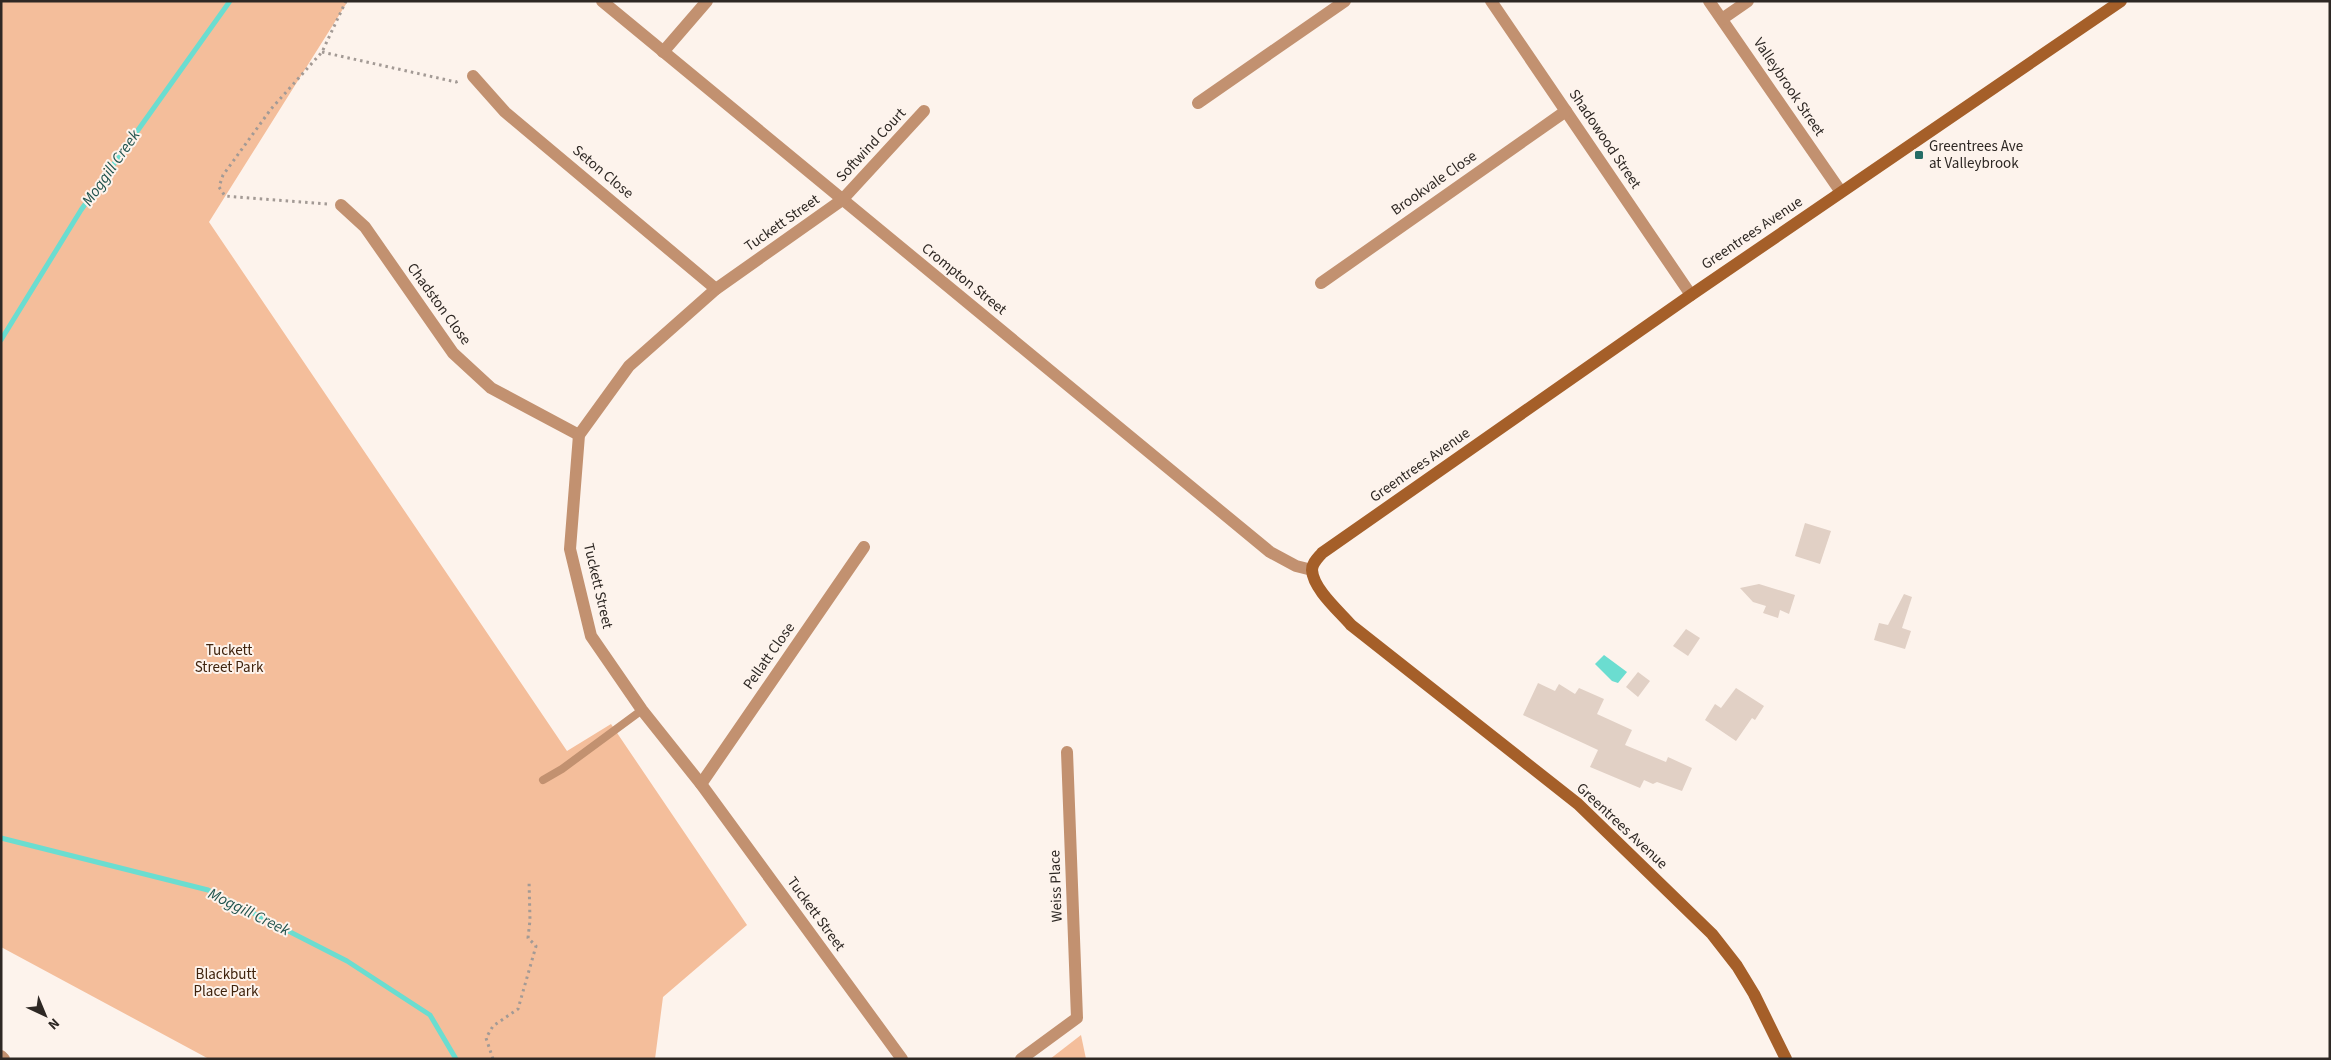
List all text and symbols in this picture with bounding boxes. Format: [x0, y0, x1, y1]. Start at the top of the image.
street label: Valleybrook Street [1748, 34, 1830, 140]
street label: Shadowood Street [1564, 85, 1646, 193]
street label: Softwind Court [831, 103, 911, 187]
water label: Moggill Creek [77, 125, 146, 211]
place label: Greentrees Ave at Valleybrook [1929, 136, 2023, 174]
street label: Seton Close [568, 140, 638, 204]
street label: Brookvale Close [1387, 146, 1481, 220]
marker: Greentrees Ave at Valleybrook [1913, 149, 1925, 161]
street label: Tuckett Street [740, 189, 824, 257]
street label: Greentrees Avenue [1697, 191, 1807, 275]
street label: Crompton Street [917, 238, 1011, 320]
street label: Chadston Close [402, 259, 476, 349]
street label: Greentrees Avenue [1366, 423, 1474, 507]
street label: Tuckett Street [578, 541, 618, 631]
street label: Pellatt Close [738, 618, 800, 694]
park label: Tuckett Street Park [195, 640, 264, 678]
street label: Greentrees Avenue [1572, 778, 1672, 874]
street label: Weiss Place [1044, 849, 1068, 923]
street label: Tuckett Street [782, 873, 850, 955]
water label: Moggill Creek [204, 883, 294, 941]
park label: Blackbutt Place Park [194, 964, 259, 1002]
north arrow [20, 990, 70, 1040]
text: N [43, 1013, 64, 1034]

